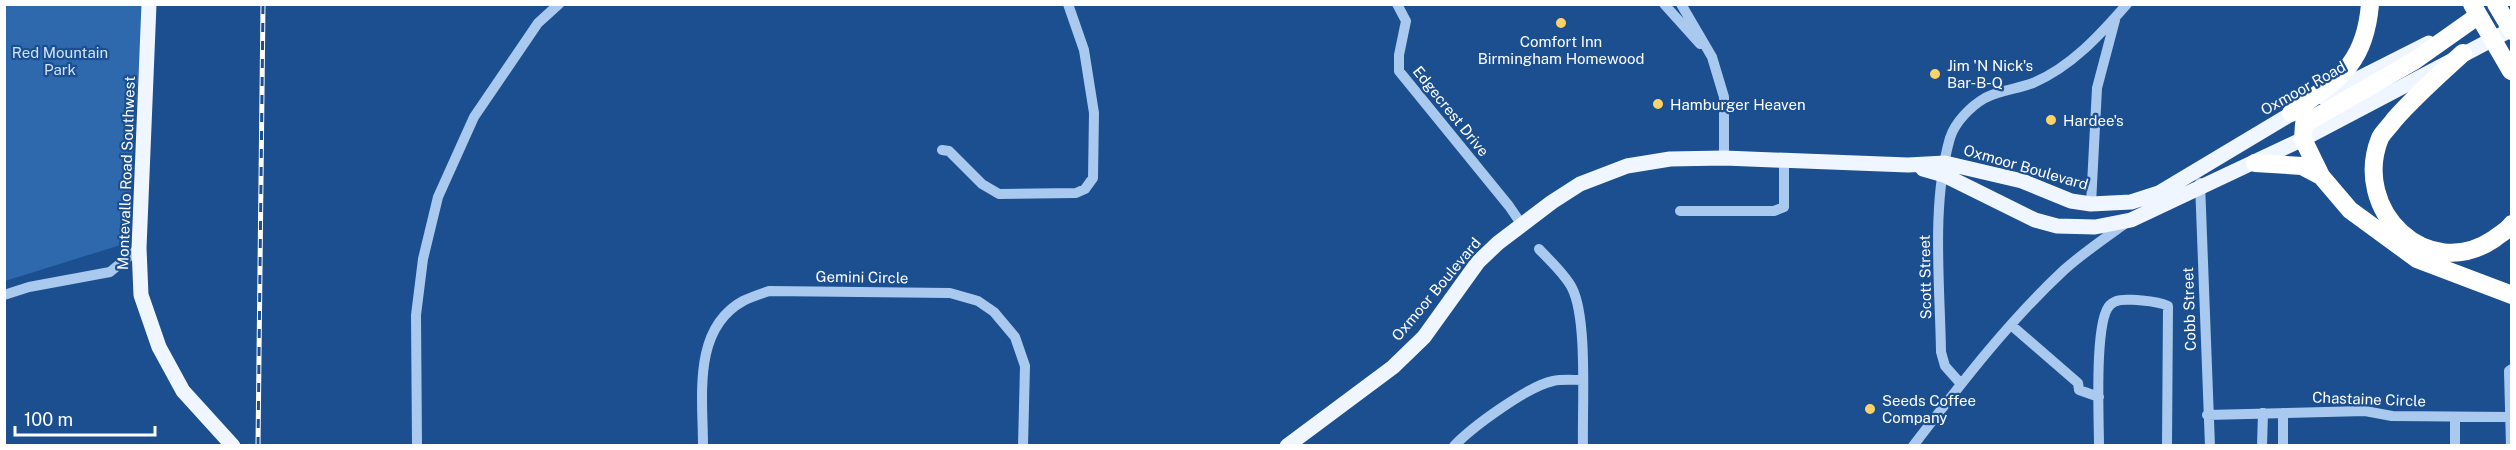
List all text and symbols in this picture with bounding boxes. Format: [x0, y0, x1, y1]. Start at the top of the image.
marker: Comfort Inn Birmingham Homewood [1554, 16, 1568, 30]
place label: Comfort Inn Birmingham Homewood [1478, 33, 1644, 67]
park label: Red Mountain Park [12, 44, 108, 78]
place label: Jim 'N Nick's Bar-B-Q [1947, 57, 2033, 91]
street label: Oxmoor Road [2258, 58, 2348, 118]
street label: Edgecrest Drive [1410, 63, 1492, 159]
marker: Jim 'N Nick's Bar-B-Q [1928, 67, 1942, 81]
street label: Montevallo Road Southwest [114, 76, 138, 270]
place label: Hamburger Heaven [1670, 96, 1806, 113]
marker: Hamburger Heaven [1651, 97, 1665, 111]
place label: Hardee's [2063, 112, 2124, 129]
marker: Hardee's [2044, 113, 2058, 127]
street label: Oxmoor Boulevard [1962, 141, 2090, 193]
street label: Oxmoor Boulevard [1388, 234, 1484, 344]
street label: Scott Street [1916, 234, 1934, 319]
street label: Cobb Street [2179, 267, 2199, 351]
street label: Gemini Circle [815, 268, 909, 286]
street label: Chastaine Circle [2312, 389, 2426, 409]
place label: Seeds Coffee Company [1882, 392, 1976, 426]
scale bar [15, 399, 154, 437]
marker: Seeds Coffee Company [1863, 402, 1877, 416]
text: 100 m [24, 409, 73, 430]

